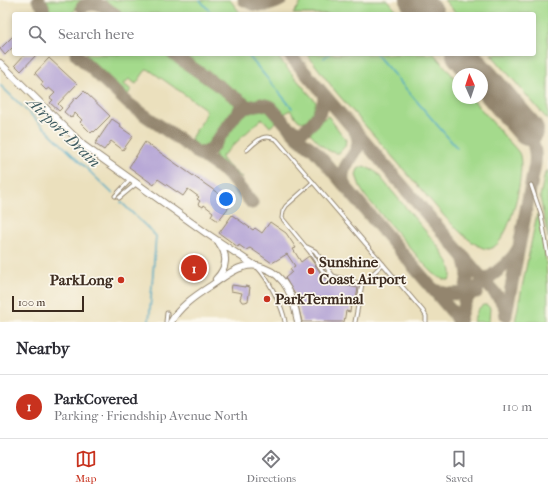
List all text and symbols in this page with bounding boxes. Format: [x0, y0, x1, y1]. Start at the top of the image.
search box [12, 12, 536, 56]
icon: search [26, 23, 48, 45]
text: Search here [58, 25, 134, 43]
north arrow [452, 68, 488, 104]
water label: Airport Drain [22, 91, 104, 171]
your location [216, 189, 236, 209]
pin: 1 [181, 253, 207, 283]
place label: Sunshine Coast Airport [319, 253, 407, 288]
marker: Sunshine Coast Airport [306, 266, 316, 276]
place label: ParkLong [50, 271, 114, 289]
marker: ParkLong [116, 275, 126, 285]
place label: ParkTerminal [275, 290, 365, 308]
scale bar [12, 294, 84, 313]
marker: ParkTerminal [262, 294, 272, 304]
text: 100 m [18, 296, 46, 309]
text: Nearby [16, 338, 70, 358]
text: ParkCovered [54, 390, 138, 408]
text: 1 [27, 399, 31, 414]
text: 110 m [502, 399, 532, 414]
text: Parking · Friendship Avenue North [54, 408, 248, 423]
tab: Map [75, 448, 97, 485]
tab: Directions [247, 448, 296, 485]
tab: Saved [446, 448, 473, 485]

